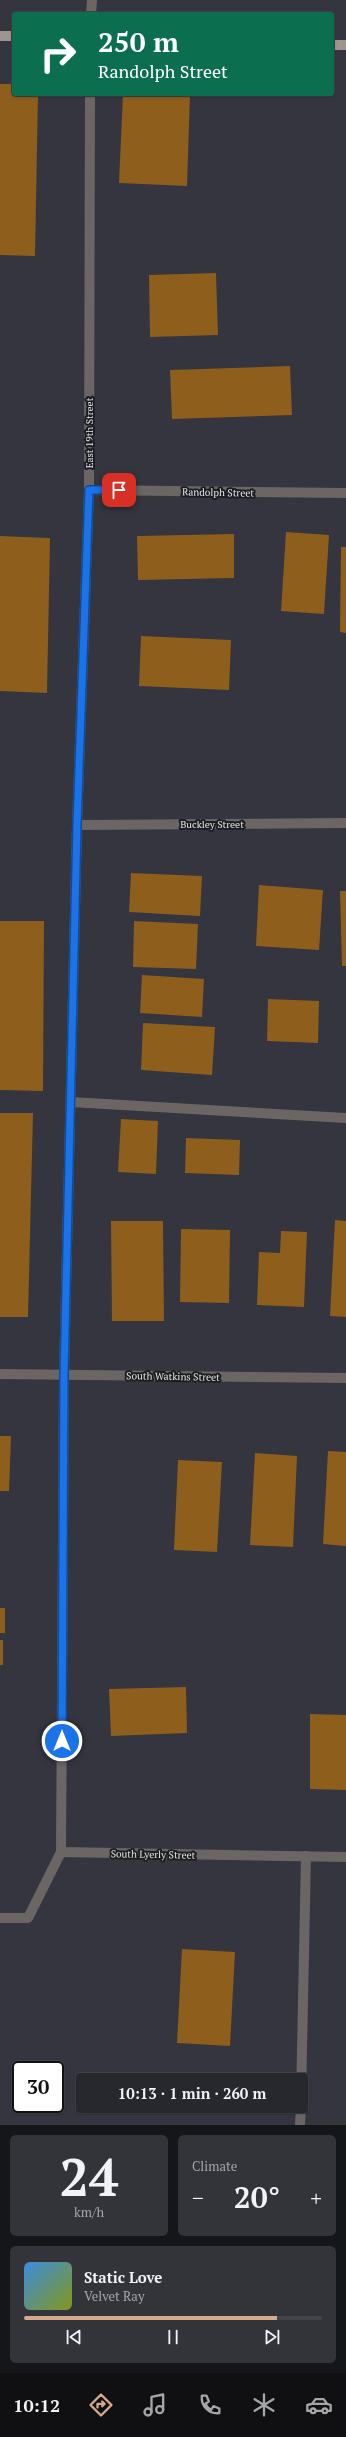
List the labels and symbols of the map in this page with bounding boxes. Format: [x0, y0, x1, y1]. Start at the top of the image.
street label: East 19th Street [83, 397, 96, 468]
pin [102, 473, 136, 507]
street label: Randolph Street [182, 485, 254, 500]
street label: Buckley Street [180, 818, 244, 831]
street label: South Watkins Street [126, 1369, 220, 1384]
position arrow [41, 1720, 83, 1762]
street label: South Lyerly Street [111, 1847, 196, 1862]
speed limit sign: 30 [12, 2061, 64, 2113]

